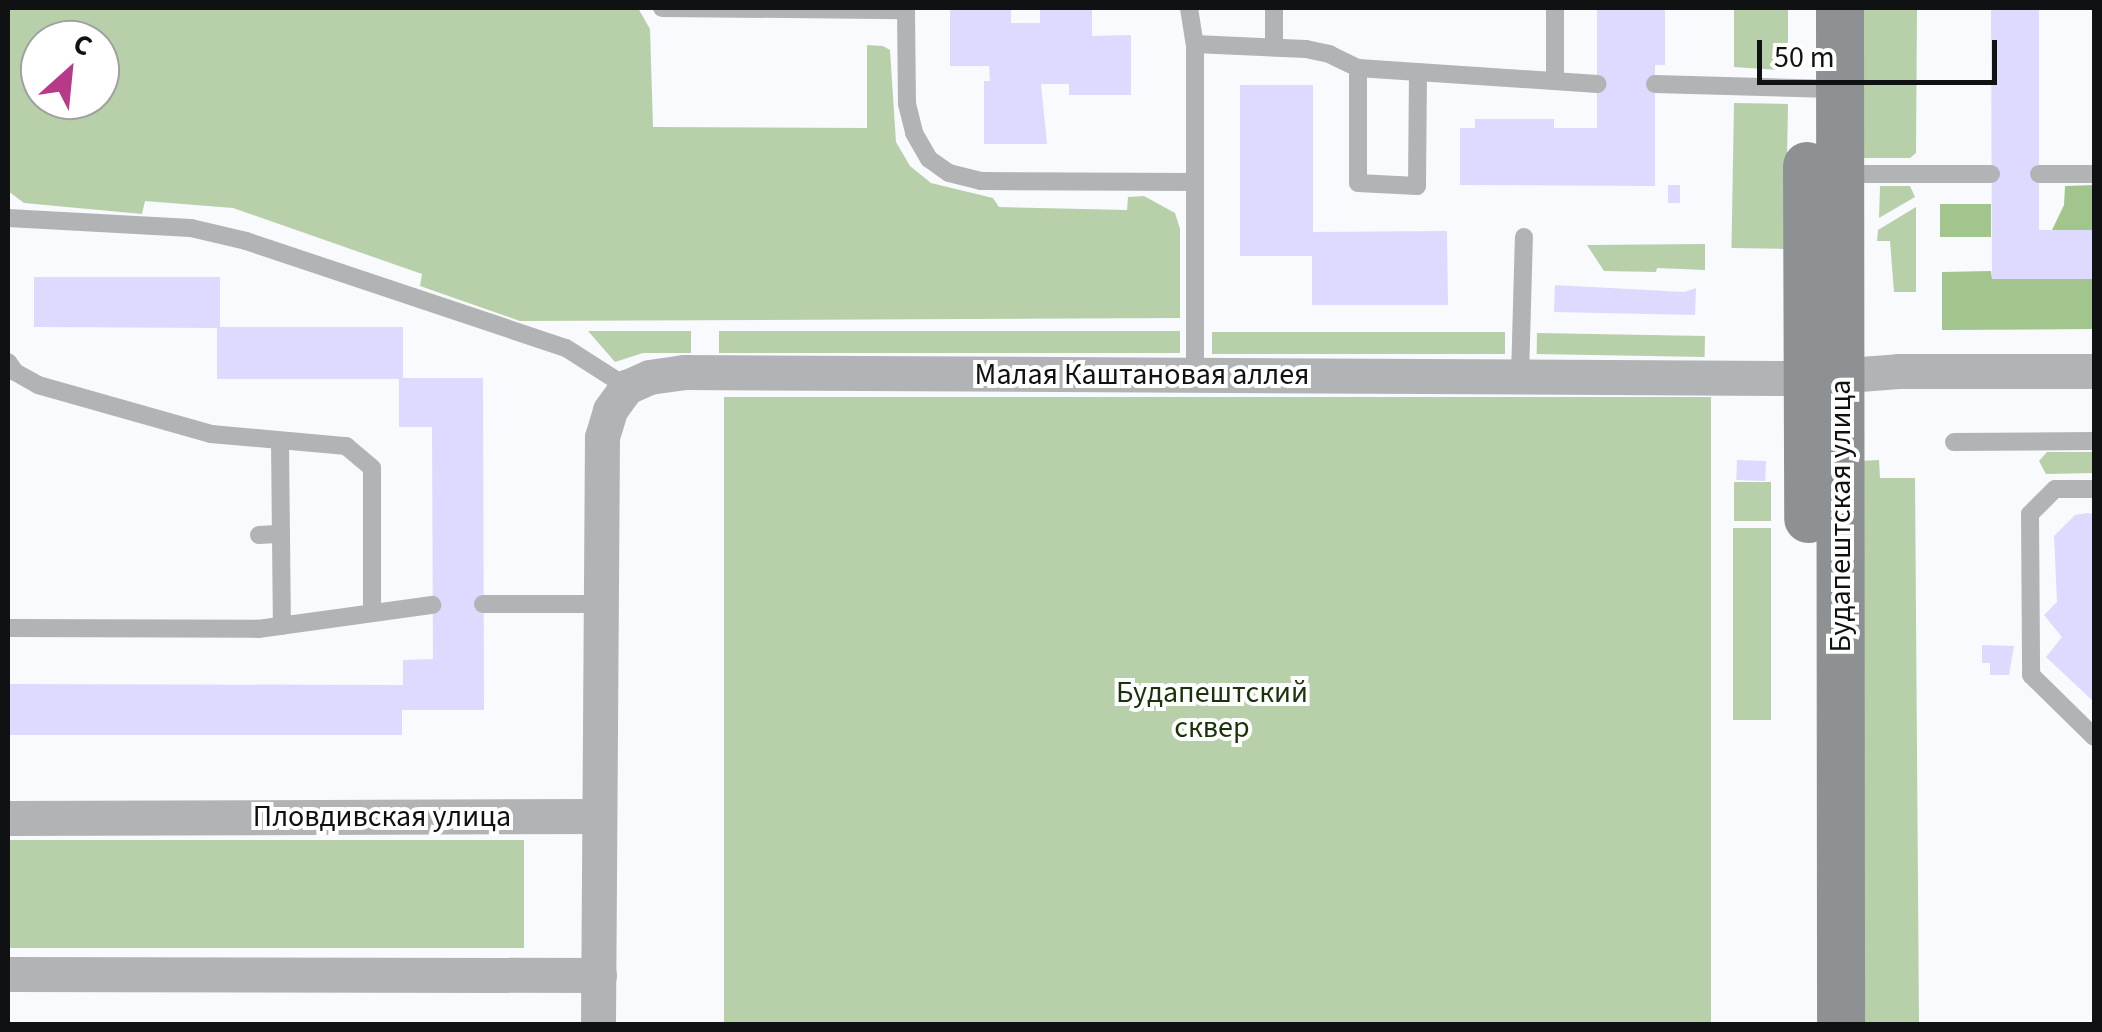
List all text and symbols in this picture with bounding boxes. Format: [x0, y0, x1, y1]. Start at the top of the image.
north arrow [20, 20, 120, 120]
scale bar [1762, 20, 2002, 82]
text: С [66, 24, 99, 67]
text: 50 m [1774, 36, 1835, 79]
street label: Малая Каштановая аллея [975, 357, 1309, 393]
street label: Будапештская улица [1823, 380, 1859, 652]
park label: Будапештский сквер [1116, 675, 1308, 746]
street label: Пловдивская улица [253, 799, 511, 835]

